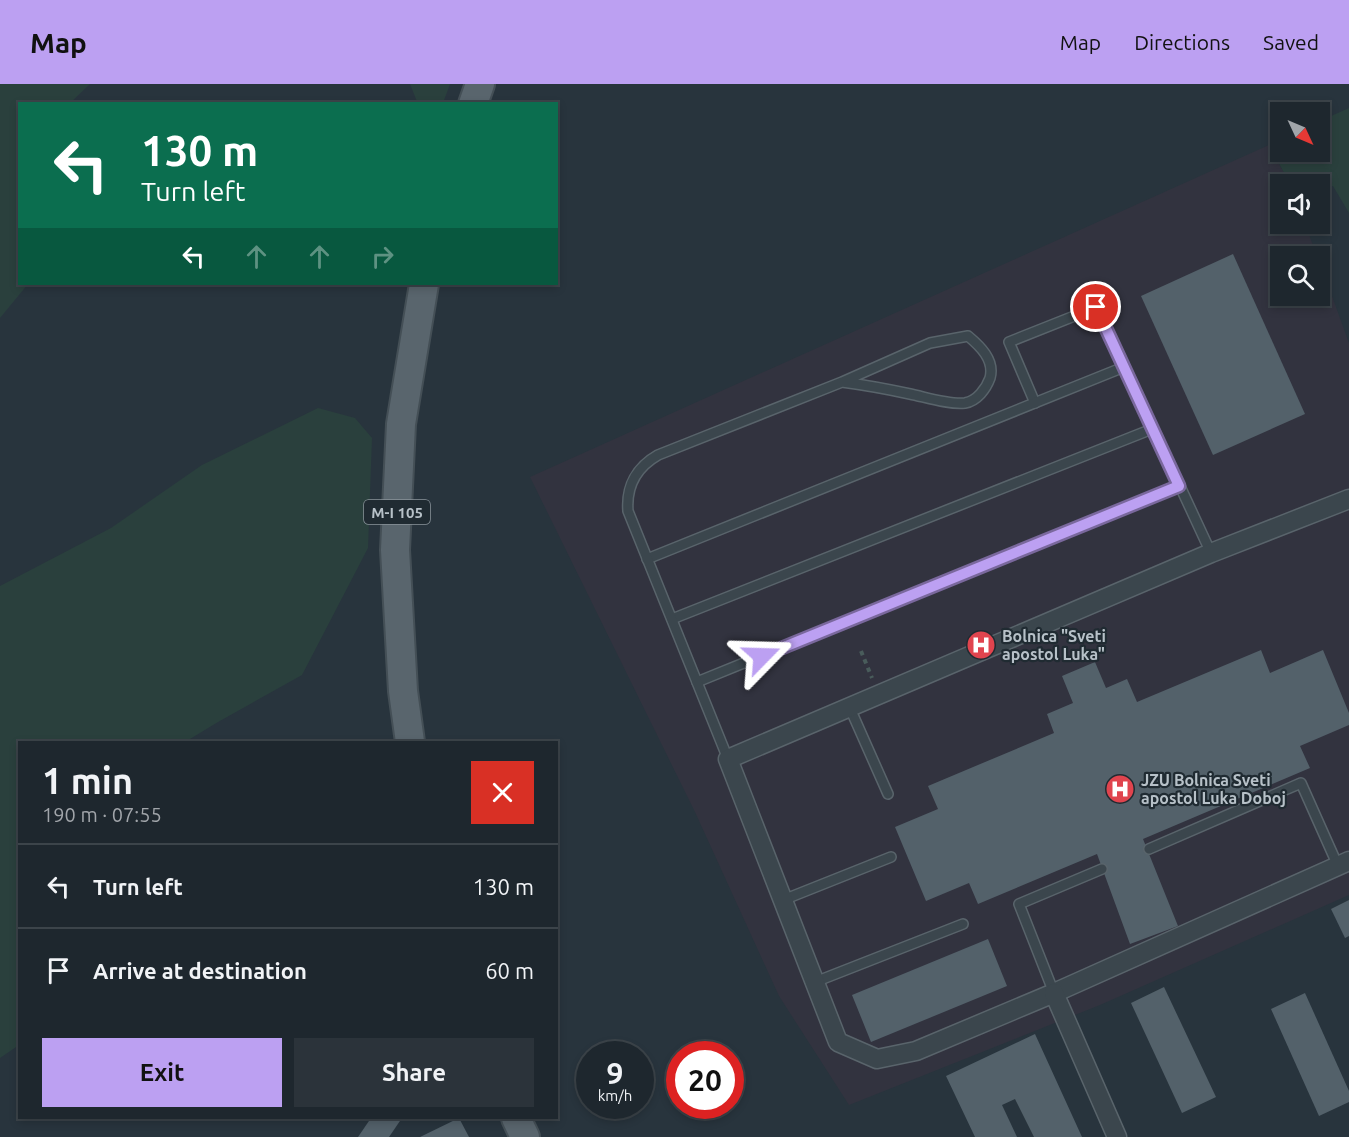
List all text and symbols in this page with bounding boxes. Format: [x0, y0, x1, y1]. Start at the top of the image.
text: Map [30, 27, 87, 58]
text: Map [1060, 30, 1101, 54]
text: Directions [1134, 30, 1230, 54]
text: Saved [1263, 30, 1319, 54]
north arrow [1270, 102, 1330, 162]
map controls [1270, 102, 1330, 306]
icon: left [42, 126, 120, 204]
text: 130 m [141, 127, 258, 174]
button: sound [1270, 174, 1330, 234]
text: Turn left [141, 176, 245, 206]
icon: left [177, 240, 210, 273]
icon: ahead [240, 240, 273, 273]
icon: ahead [303, 240, 336, 273]
icon: right [366, 240, 399, 273]
button: search [1270, 246, 1330, 306]
pin [1070, 281, 1121, 332]
icon: arrive [1079, 290, 1112, 323]
road number: M-I 105 [364, 500, 430, 524]
position arrow [730, 624, 794, 688]
place label: Bolnica "Sveti apostol Luka" [1002, 627, 1106, 663]
hospital icon: Bolnica "Sveti apostol Luka" [965, 629, 997, 661]
text: 1 min [42, 760, 133, 801]
button: close [471, 761, 534, 824]
place label: JZU Bolnica Sveti apostol Luka Doboj [1141, 771, 1286, 807]
hospital icon: JZU Bolnica Sveti apostol Luka Doboj [1104, 773, 1136, 805]
text: 190 m · 07:55 [42, 803, 162, 826]
icon: left [42, 870, 75, 903]
text: Turn left [93, 874, 183, 899]
text: 130 m [473, 874, 534, 899]
icon: arrive [42, 954, 75, 987]
text: Arrive at destination [93, 958, 307, 983]
text: 60 m [485, 958, 534, 983]
button: Exit [42, 1038, 282, 1107]
button: Share [294, 1038, 534, 1107]
speed limit sign: 20 [666, 1041, 744, 1119]
text: 9 [607, 1056, 623, 1090]
text: km/h [598, 1087, 632, 1104]

